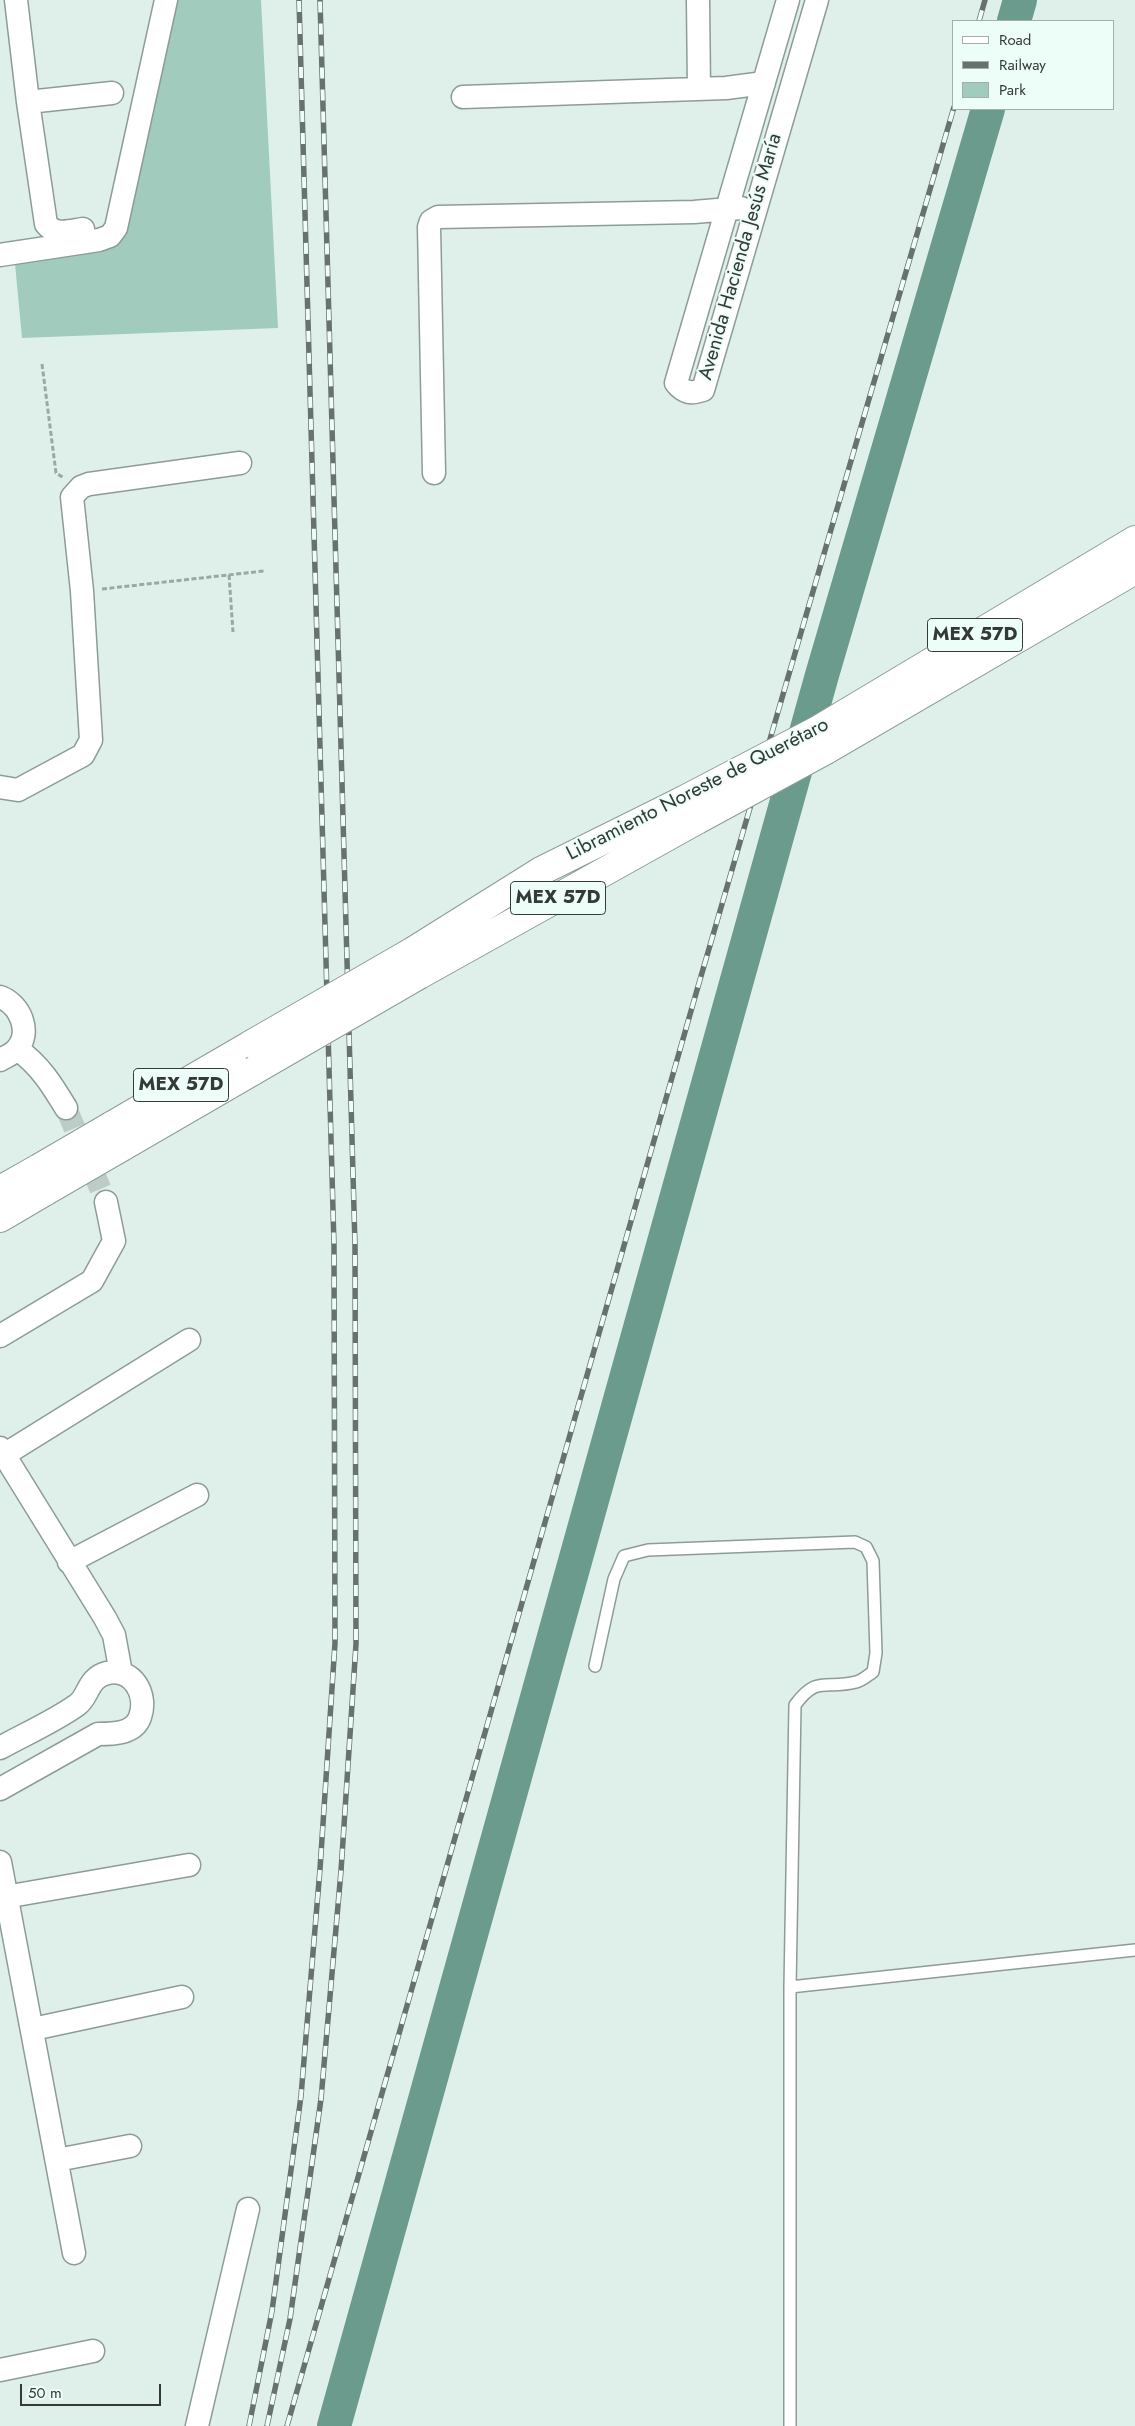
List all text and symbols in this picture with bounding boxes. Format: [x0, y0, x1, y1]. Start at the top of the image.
legend [952, 20, 1115, 110]
text: Road [999, 29, 1031, 51]
text: Railway [999, 54, 1046, 76]
text: Park [999, 79, 1026, 101]
street label: Avenida Hacienda Jesús María [694, 131, 788, 383]
road number: MEX 57D [928, 618, 1022, 652]
street label: Libramiento Noreste de Querétaro [563, 713, 833, 867]
road number: MEX 57D [510, 881, 606, 914]
road number: MEX 57D [134, 1068, 228, 1102]
scale bar [22, 2374, 164, 2406]
text: 50 m [28, 2382, 62, 2404]

